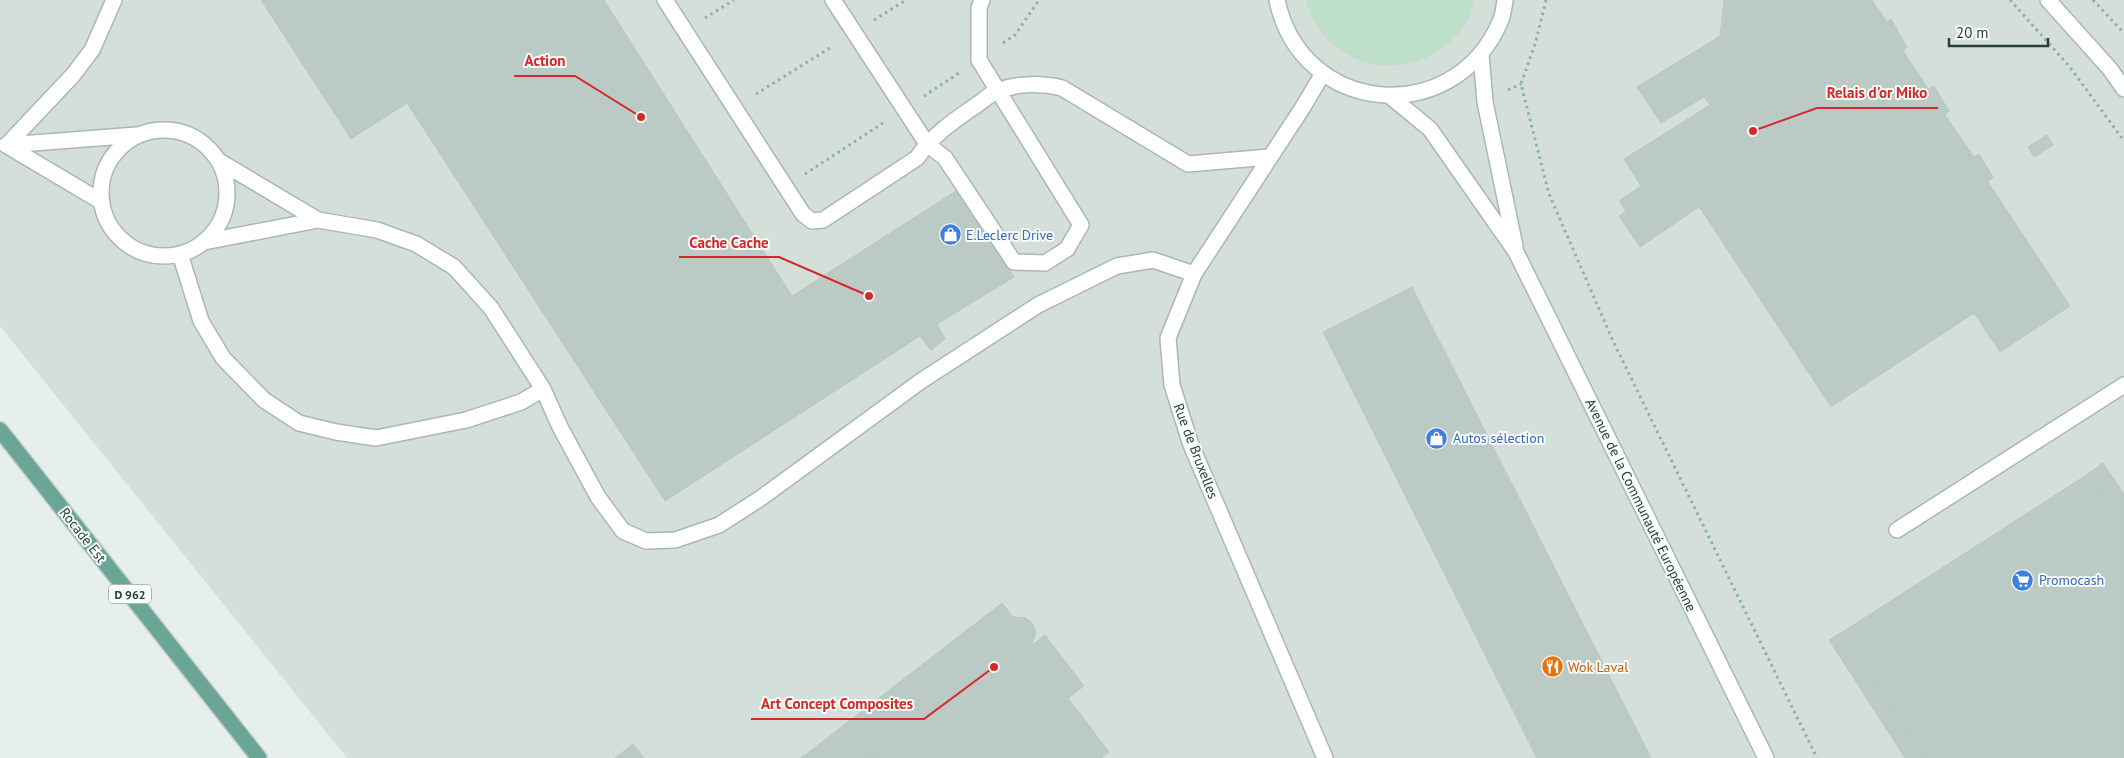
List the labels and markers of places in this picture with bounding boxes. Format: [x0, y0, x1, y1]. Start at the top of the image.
callout: Action [514, 46, 575, 76]
callout: Relais d'or Miko [1817, 78, 1938, 108]
shop icon: E.Leclerc Drive [938, 223, 962, 247]
place label: E.Leclerc Drive [966, 226, 1053, 244]
callout: Cache Cache [679, 227, 779, 257]
shop icon: Autos sélection [1425, 426, 1449, 450]
place label: Autos sélection [1453, 429, 1545, 447]
supermarket icon: Promocash [2011, 568, 2035, 592]
place label: Promocash [2039, 571, 2104, 589]
restaurant icon: Wok Laval [1540, 655, 1564, 679]
place label: Wok Laval [1568, 658, 1628, 676]
callout: Art Concept Composites [751, 689, 924, 719]

